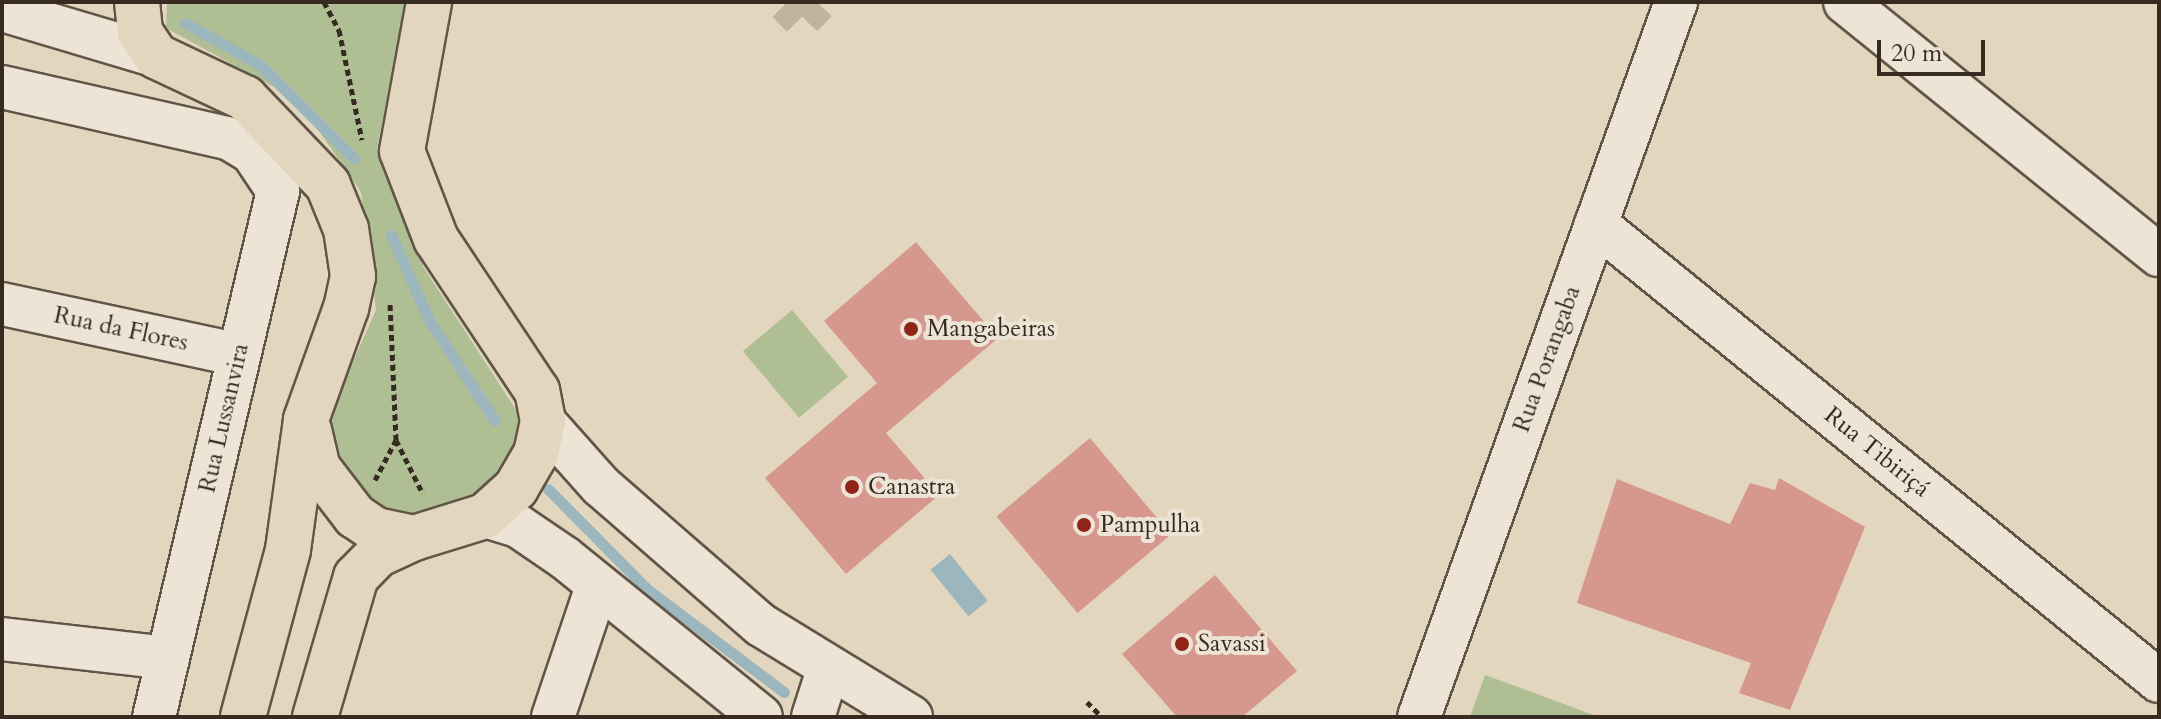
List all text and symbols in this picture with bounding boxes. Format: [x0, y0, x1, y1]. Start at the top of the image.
scale bar [1881, 24, 1989, 74]
text: 20 m [1891, 37, 1942, 70]
street label: Rua Porangaba [1507, 282, 1587, 436]
street label: Rua da Flores [51, 301, 191, 357]
place label: Mangabeiras [927, 315, 1055, 343]
marker: Mangabeiras [902, 320, 920, 338]
street label: Rua Lussanvira [193, 341, 255, 495]
street label: Rua Tibiriçá [1818, 401, 1936, 503]
place label: Canastra [868, 473, 955, 501]
marker: Canastra [843, 478, 861, 496]
place label: Pampulha [1100, 511, 1200, 539]
marker: Pampulha [1075, 516, 1093, 534]
place label: Savassi [1198, 630, 1266, 658]
marker: Savassi [1173, 635, 1191, 653]

